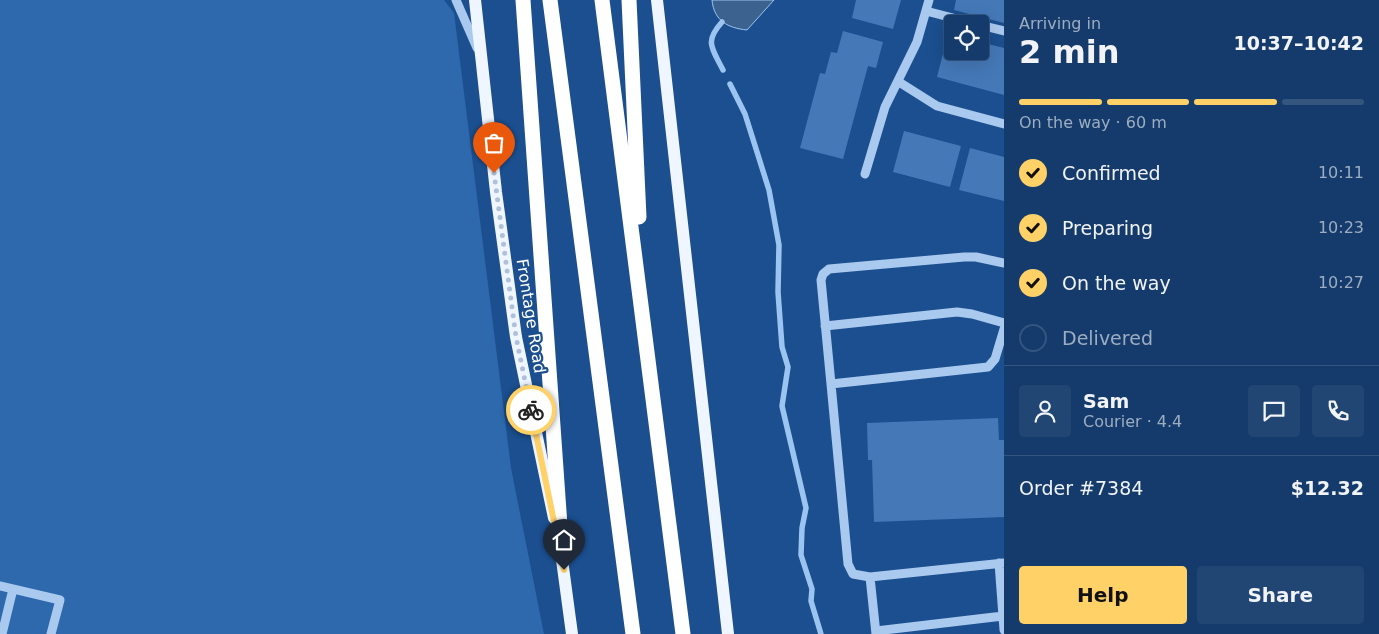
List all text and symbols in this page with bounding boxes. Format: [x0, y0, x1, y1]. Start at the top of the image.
text: Arriving in [1019, 14, 1101, 33]
map controls [944, 15, 989, 60]
button: locate [944, 15, 989, 60]
text: 10:37–10:42 [1234, 32, 1364, 54]
text: 2 min [1019, 33, 1120, 71]
text: On the way · 60 m [1019, 113, 1167, 132]
pin [473, 122, 515, 173]
icon: bag [480, 129, 508, 157]
icon: check [1019, 159, 1047, 187]
text: Confirmed [1062, 162, 1161, 184]
text: 10:11 [1318, 163, 1364, 182]
icon: check [1019, 214, 1047, 242]
text: Preparing [1062, 217, 1153, 239]
text: 10:23 [1318, 218, 1364, 237]
street label: Frontage Road [513, 257, 549, 375]
icon: check [1019, 269, 1047, 297]
text: On the way [1062, 272, 1171, 294]
text: 10:27 [1318, 273, 1364, 292]
text: Delivered [1062, 327, 1153, 349]
courier [506, 385, 556, 435]
button: person [1019, 385, 1071, 437]
button: chat [1248, 385, 1300, 437]
button: phone [1312, 385, 1364, 437]
text: Sam [1083, 390, 1129, 412]
icon: bike [517, 396, 545, 424]
text: Courier · 4.4 [1083, 412, 1182, 431]
text: Order #7384 [1019, 477, 1143, 499]
text: $12.32 [1291, 477, 1364, 499]
pin [543, 519, 585, 570]
icon: home [550, 526, 578, 554]
button: Help [1019, 566, 1187, 624]
button: Share [1197, 566, 1364, 624]

